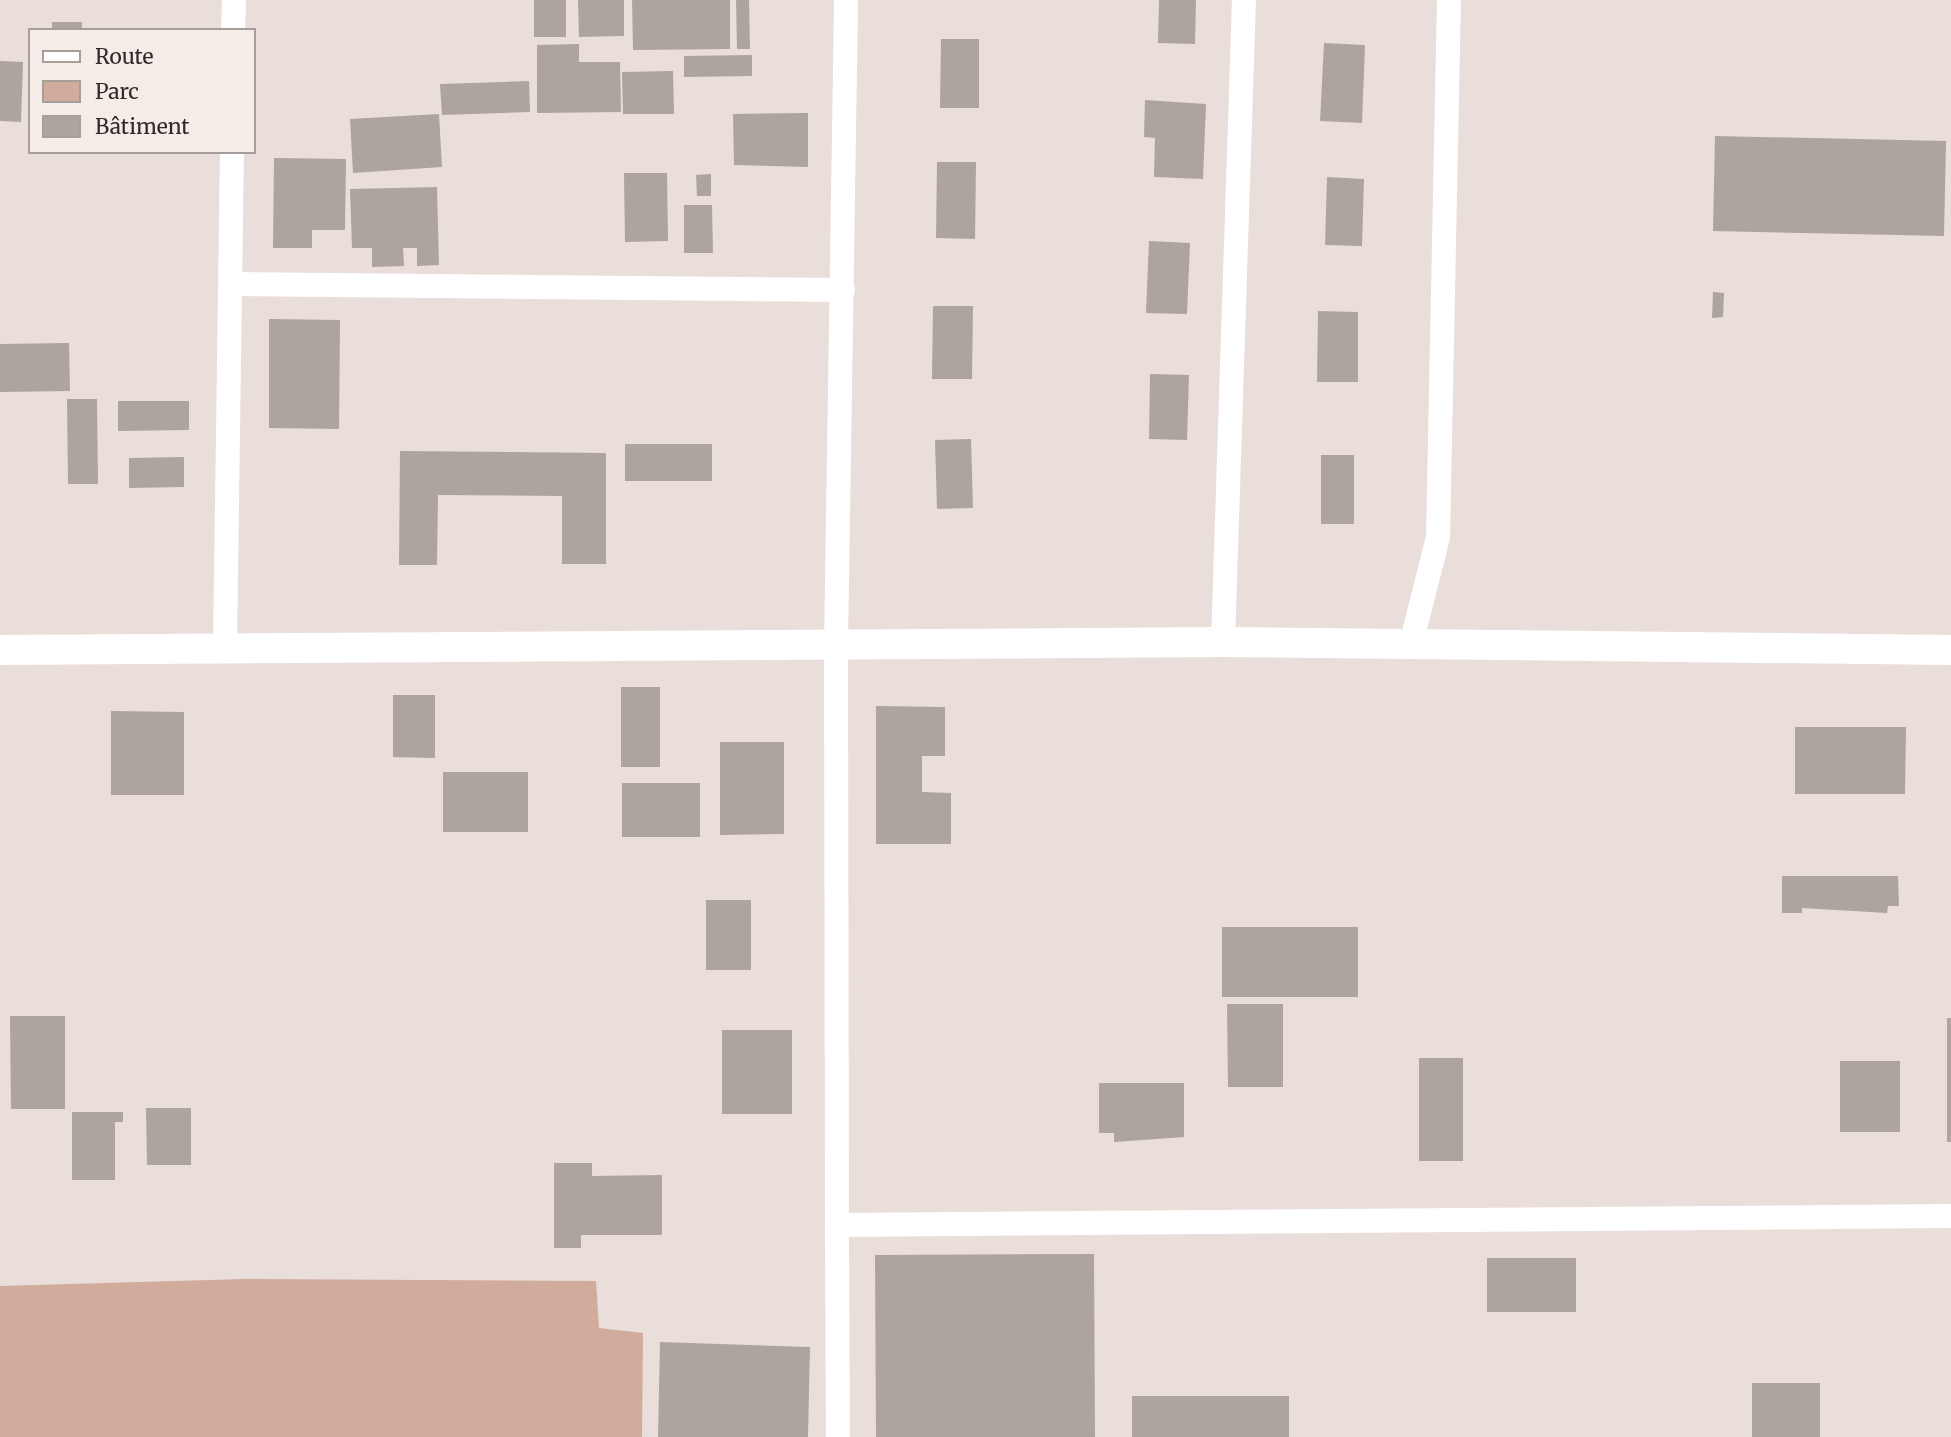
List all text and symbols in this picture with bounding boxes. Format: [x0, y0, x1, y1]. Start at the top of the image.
legend [28, 28, 256, 154]
text: Route [95, 43, 153, 70]
text: Parc [95, 78, 139, 105]
text: Bâtiment [95, 113, 189, 140]

